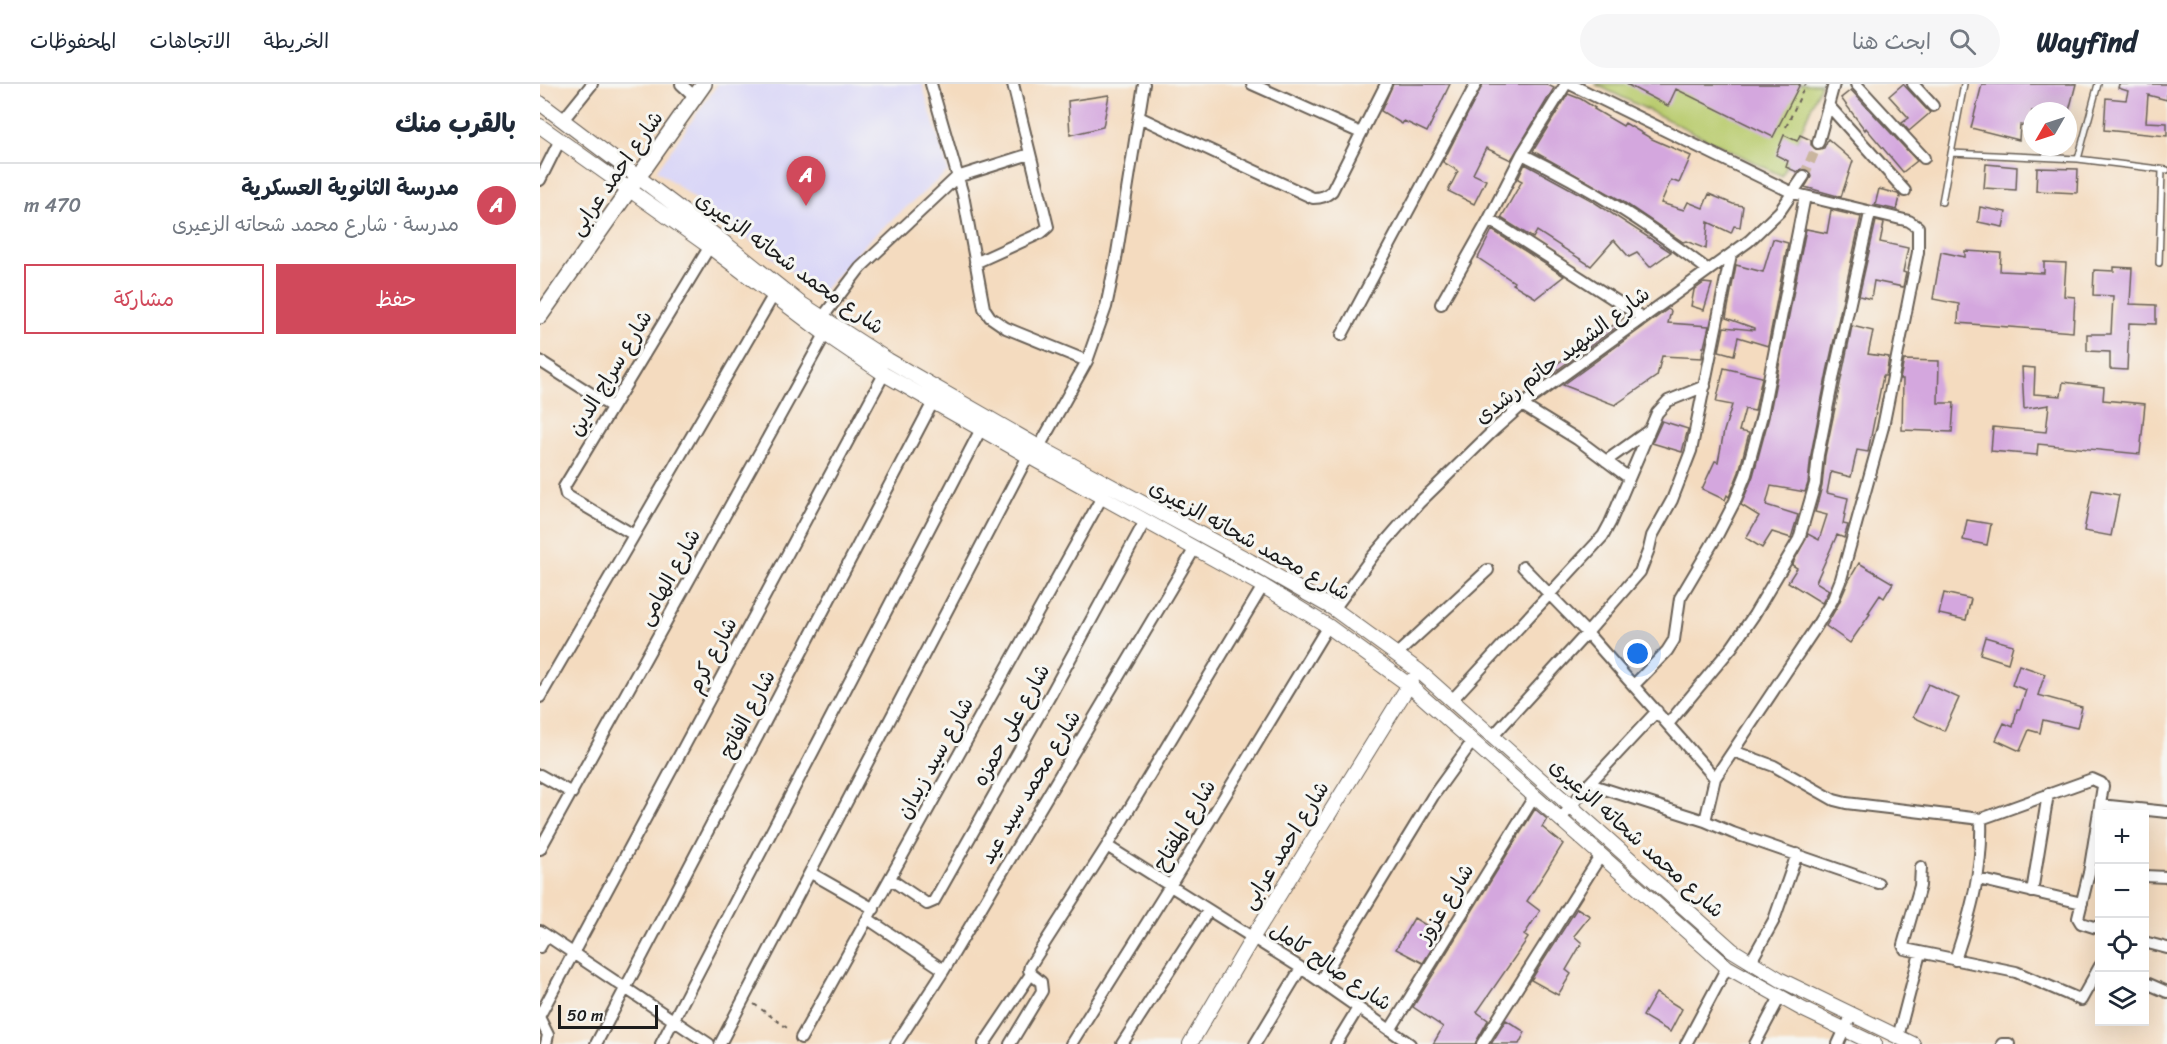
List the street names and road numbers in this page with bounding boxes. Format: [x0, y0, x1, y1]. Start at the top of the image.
street label: شارع احمد عرابى [558, 102, 674, 244]
street label: شارع محمد شحاته الزعيرى [687, 181, 893, 345]
street label: شارع الشهيد حاتم رشدى [1466, 276, 1658, 434]
street label: شارع سراج الدين [557, 302, 663, 444]
street label: شارع محمد شحاته الزعيرى [1142, 469, 1358, 611]
street label: شارع الهامى [627, 521, 711, 633]
street label: شارع كرم [676, 610, 748, 700]
street label: شارع على حمزه [961, 656, 1061, 794]
street label: شارع الفاتح [708, 663, 786, 765]
street label: شارع سيد زيدان [886, 690, 984, 826]
street label: شارع محمد سيد عيد [969, 702, 1091, 872]
street label: شارع محمد شحاته الزعيرى [1540, 748, 1734, 928]
street label: شارع المفتاح [1142, 772, 1226, 878]
street label: شارع احمد عرابى [1230, 773, 1340, 917]
street label: شارع عزوز [1404, 855, 1485, 952]
street label: شارع صالح كامل [1262, 911, 1400, 1021]

